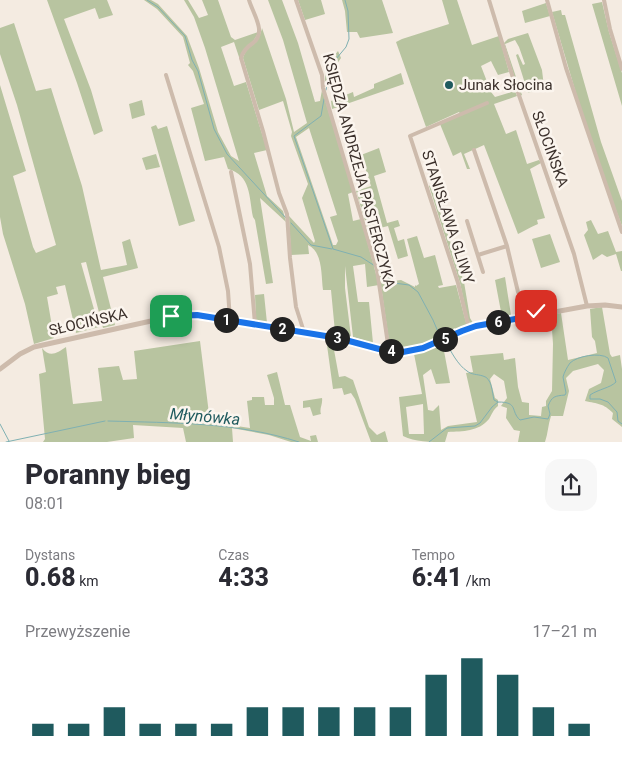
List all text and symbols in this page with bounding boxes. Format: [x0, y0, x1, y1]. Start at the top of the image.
street label: KSIĘDZA ANDRZEJA PASTERCZYKA [319, 51, 399, 291]
place label: Junak Słocina [459, 76, 553, 94]
marker: Junak Słocina [443, 79, 455, 91]
street label: SŁOCIŃSKA [528, 108, 572, 190]
street label: STANISŁAWA GLIWY [418, 148, 478, 286]
pin [515, 290, 557, 332]
pin [150, 295, 192, 337]
icon: check [522, 297, 550, 325]
icon: arrive [157, 302, 185, 330]
street label: SŁOCIŃSKA [47, 304, 129, 340]
pin: 1 [214, 308, 238, 332]
pin: 6 [486, 310, 510, 334]
text: 1 [222, 312, 231, 328]
text: 6 [494, 314, 503, 330]
pin: 2 [270, 316, 294, 342]
text: 2 [278, 321, 287, 337]
pin: 3 [324, 326, 350, 350]
pin: 5 [432, 326, 458, 352]
text: 3 [333, 330, 342, 346]
text: 5 [441, 331, 450, 347]
pin: 4 [378, 338, 404, 364]
text: 4 [387, 343, 396, 359]
water label: Młynówka [169, 404, 241, 429]
text: Poranny bieg [25, 458, 191, 491]
button: share [545, 459, 597, 511]
text: 08:01 [25, 494, 65, 513]
text: Dystans [25, 547, 75, 563]
text: Czas [218, 547, 249, 563]
text: Tempo [412, 547, 455, 563]
text: 0.68 [25, 563, 76, 592]
text: 4:33 [218, 563, 269, 592]
text: 6:41 [412, 563, 462, 592]
text: km [76, 573, 99, 589]
text: /km [462, 573, 491, 589]
text: Przewyższenie [25, 622, 130, 641]
text: 17–21 m [533, 622, 597, 641]

